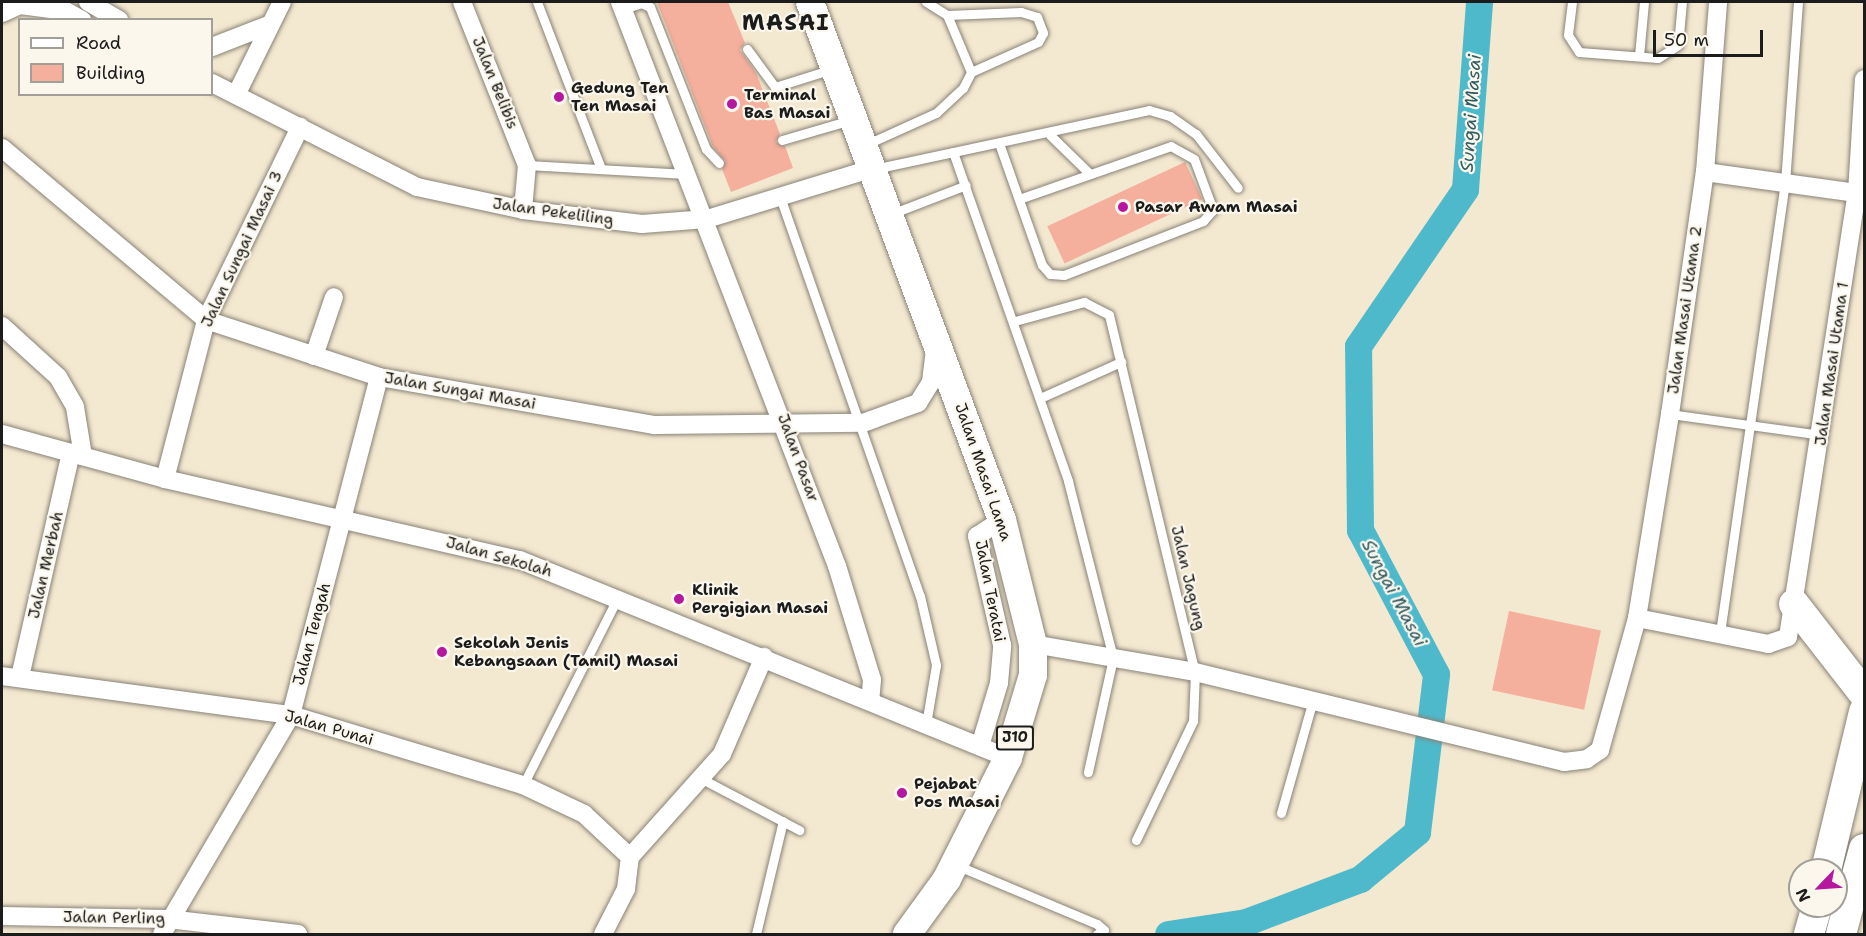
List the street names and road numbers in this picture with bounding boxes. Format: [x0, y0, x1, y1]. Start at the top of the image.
street label: Jalan Belibis [468, 34, 522, 132]
street label: Jalan Sungai Masai 3 [197, 168, 287, 330]
street label: Jalan Pekeliling [491, 194, 615, 230]
street label: Jalan Masai Utama 2 [1664, 225, 1706, 395]
street label: Jalan Masai Utama 1 [1811, 281, 1853, 447]
street label: Jalan Sungai Masai [383, 368, 537, 414]
street label: Jalan Masai Lama [950, 401, 1016, 543]
street label: Jalan Pasar [773, 411, 823, 505]
street label: Jalan Merbah [24, 509, 68, 621]
street label: Jalan Jagung [1167, 524, 1209, 632]
street label: Jalan Sekolah [444, 533, 554, 581]
street label: Jalan Teratai [971, 538, 1009, 644]
street label: Jalan Tengah [289, 581, 335, 687]
street label: Jalan Punai [282, 706, 376, 750]
road number: J10 [996, 726, 1034, 750]
street label: Jalan Perling [63, 908, 165, 928]

